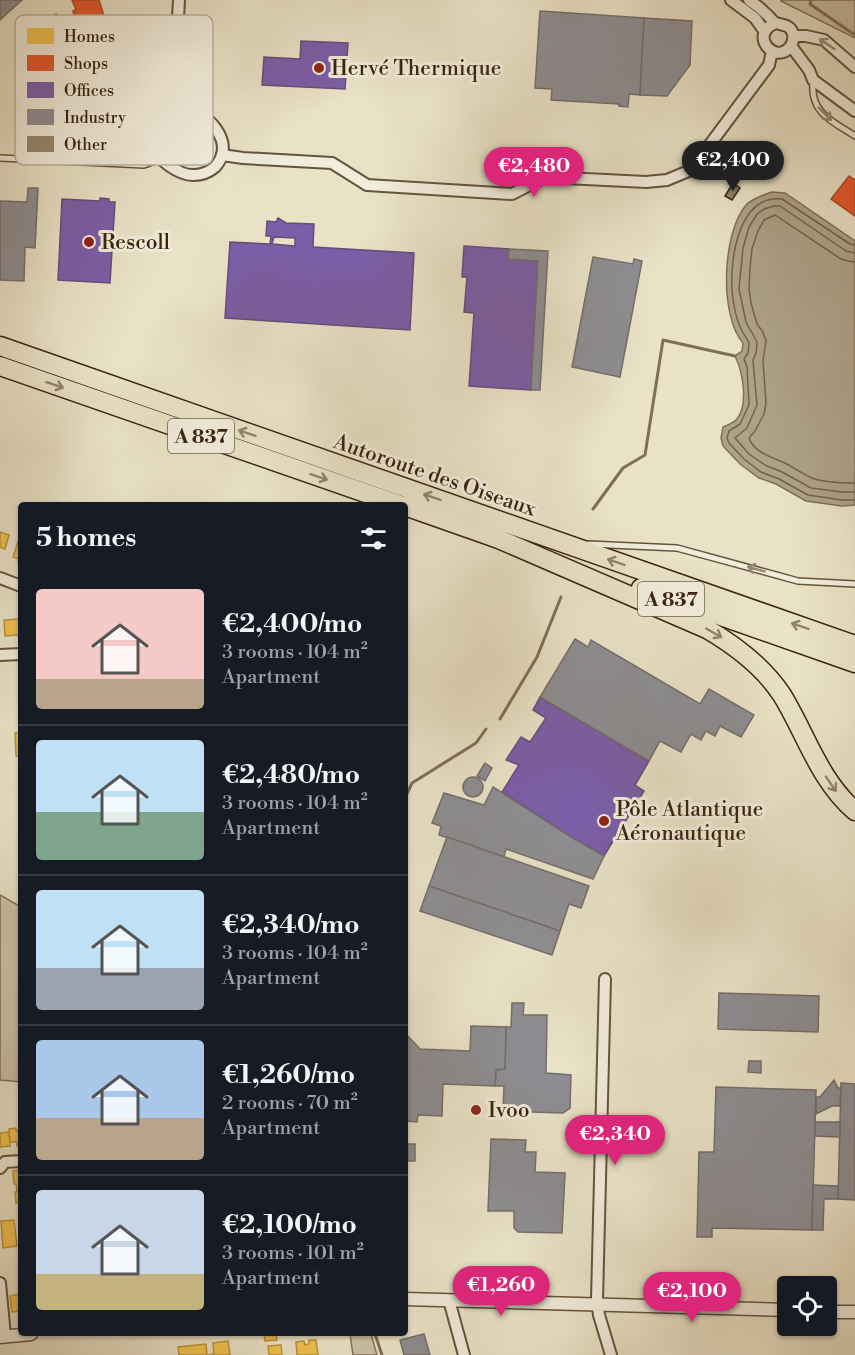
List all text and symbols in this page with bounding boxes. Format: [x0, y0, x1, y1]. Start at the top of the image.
legend [15, 15, 213, 165]
text: Homes [64, 27, 115, 47]
one-way arrow [819, 38, 836, 51]
text: Shops [64, 54, 108, 74]
place label: Hervé Thermique [331, 56, 501, 82]
marker: Hervé Thermique [312, 61, 326, 75]
text: Offices [64, 81, 114, 101]
one-way arrow [818, 106, 832, 121]
text: Industry [64, 108, 126, 128]
text: Other [64, 135, 107, 155]
pin: €2,400 [684, 141, 782, 192]
pin: €2,480 [485, 147, 583, 198]
text: €2,400 [696, 148, 770, 173]
text: €2,480 [498, 154, 570, 179]
place label: Rescoll [101, 230, 170, 256]
marker: Rescoll [82, 235, 96, 249]
one-way arrow [45, 381, 64, 392]
road number: A 837 [168, 419, 234, 453]
one-way arrow [239, 426, 257, 437]
street label: Autoroute des Oiseaux [329, 429, 540, 523]
one-way arrow [309, 472, 328, 483]
one-way arrow [423, 491, 441, 502]
text: 5 homes [36, 522, 136, 554]
icon: filters [357, 522, 390, 555]
one-way arrow [607, 555, 626, 566]
one-way arrow [747, 563, 766, 575]
road number: A 837 [638, 582, 704, 616]
text: €2,400/mo [222, 608, 362, 640]
icon: home [84, 613, 156, 685]
one-way arrow [791, 619, 810, 630]
one-way arrow [705, 627, 722, 639]
text: 3 rooms · 104 m² [222, 640, 368, 665]
text: Apartment [222, 665, 320, 690]
text: €2,480/mo [222, 759, 360, 791]
icon: home [84, 764, 156, 836]
one-way arrow [825, 776, 837, 792]
text: 3 rooms · 104 m² [222, 791, 368, 816]
place label: Pôle Atlantique Aéronautique [615, 797, 763, 847]
marker: Pôle Atlantique Aéronautique [597, 814, 611, 828]
text: Apartment [222, 816, 320, 841]
text: €2,340/mo [222, 909, 360, 941]
icon: home [84, 914, 156, 986]
text: 3 rooms · 104 m² [222, 941, 368, 966]
text: Apartment [222, 966, 320, 991]
text: €1,260/mo [222, 1059, 355, 1091]
icon: home [84, 1064, 156, 1136]
text: 2 rooms · 70 m² [222, 1091, 358, 1116]
place label: Ivoo [488, 1098, 530, 1124]
marker: Ivoo [469, 1103, 483, 1117]
pin: €2,340 [566, 1115, 664, 1166]
text: Apartment [222, 1116, 320, 1141]
text: €2,340 [579, 1122, 651, 1147]
text: €2,100/mo [222, 1209, 357, 1241]
icon: home [84, 1214, 156, 1286]
text: 3 rooms · 101 m² [222, 1241, 364, 1266]
text: Apartment [222, 1266, 320, 1291]
pin: €1,260 [452, 1266, 550, 1317]
pin: €2,100 [643, 1272, 741, 1323]
text: €1,260 [467, 1273, 535, 1298]
map controls [777, 1276, 837, 1336]
button: locate [777, 1276, 837, 1336]
text: €2,100 [657, 1279, 727, 1304]

